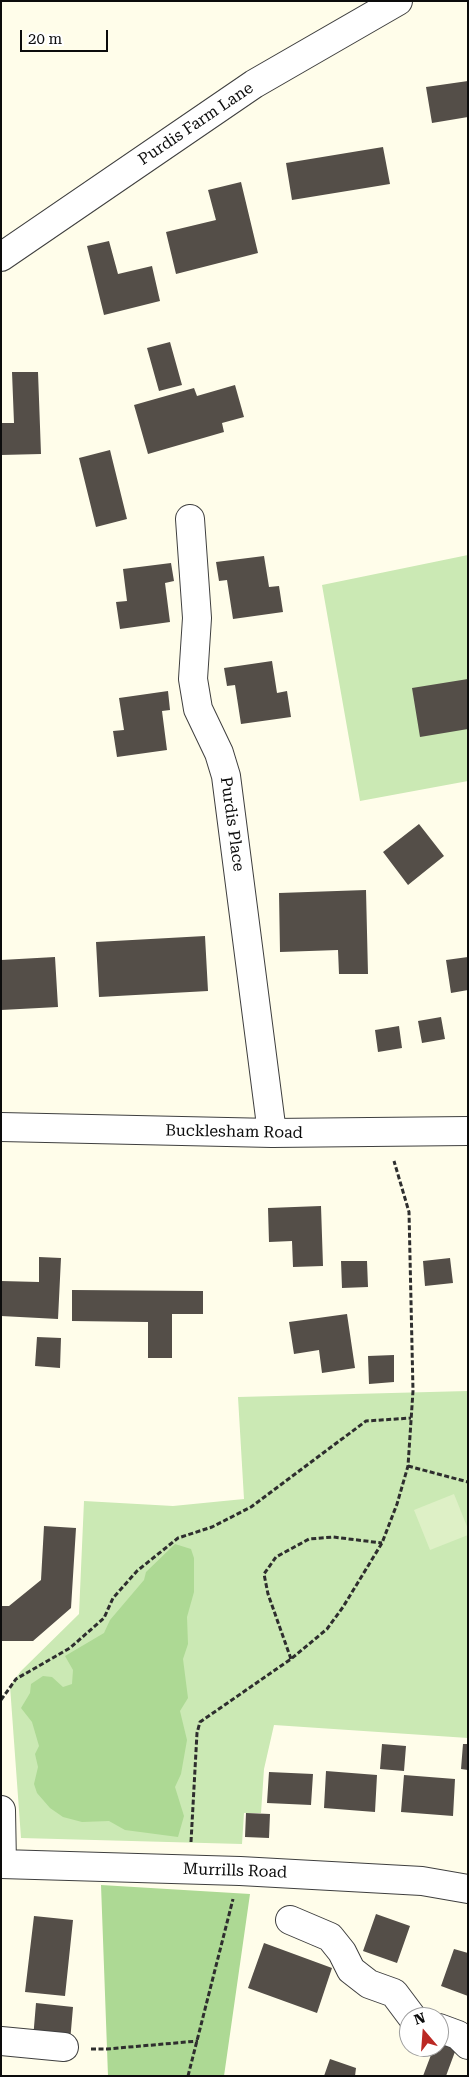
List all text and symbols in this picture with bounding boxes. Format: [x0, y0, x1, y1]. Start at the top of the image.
scale bar [22, 20, 110, 52]
text: 20 m [28, 30, 62, 48]
street label: Purdis Farm Lane [135, 78, 257, 170]
street label: Purdis Place [216, 775, 248, 873]
street label: Bucklesham Road [165, 1121, 303, 1143]
street label: Murrills Road [183, 1860, 287, 1882]
north arrow [399, 2007, 449, 2057]
text: N [412, 2009, 427, 2028]

